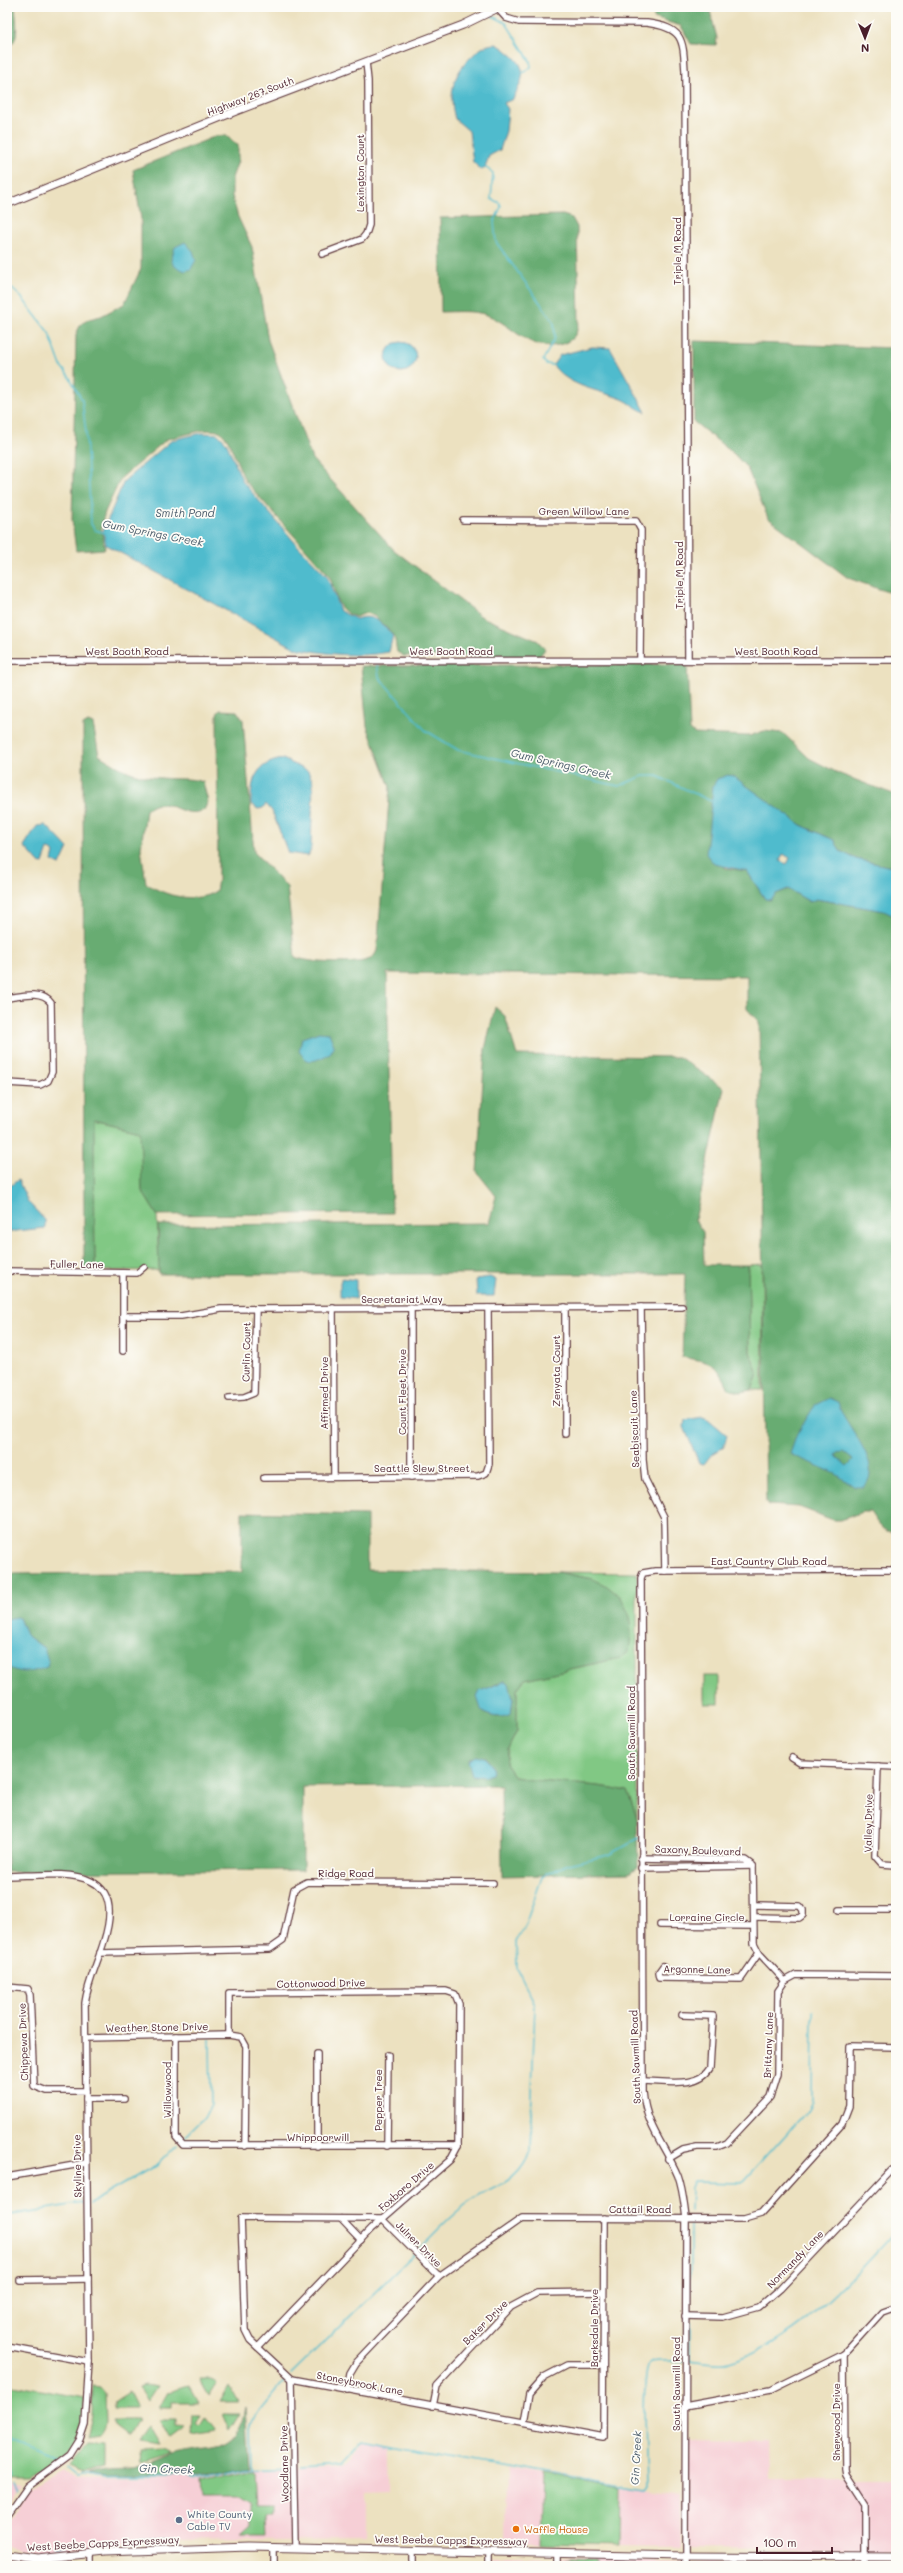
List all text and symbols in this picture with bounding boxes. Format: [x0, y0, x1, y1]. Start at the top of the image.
north arrow [845, 18, 885, 58]
text: N [861, 41, 869, 56]
street label: Highway 267 South [205, 73, 296, 119]
street label: Lexington Court [353, 134, 367, 212]
street label: Triple M Road [670, 217, 684, 285]
street label: Green Willow Lane [539, 504, 629, 518]
water label: Smith Pond [155, 505, 216, 520]
water label: Gum Springs Creek [101, 515, 205, 550]
street label: Triple M Road [672, 541, 686, 609]
street label: West Booth Road [85, 644, 169, 658]
street label: West Booth Road [409, 644, 493, 658]
street label: West Booth Road [734, 644, 818, 658]
water label: Gum Springs Creek [509, 745, 613, 782]
street label: Fuller Lane [50, 1257, 104, 1271]
street label: Secretariat Way [361, 1292, 443, 1306]
street label: Curlin Court [238, 1322, 254, 1382]
street label: Zenyata Court [549, 1335, 563, 1407]
street label: Count Fleet Drive [395, 1349, 409, 1435]
street label: Affirmed Drive [317, 1357, 331, 1429]
street label: Seabiscuit Lane [626, 1390, 642, 1468]
street label: Seattle Slew Street [374, 1461, 470, 1475]
street label: East Country Club Road [711, 1554, 827, 1568]
street label: South Sawmill Road [624, 1686, 638, 1780]
street label: Valley Drive [860, 1794, 876, 1852]
street label: Saxony Boulevard [655, 1842, 741, 1858]
street label: Ridge Road [318, 1866, 374, 1880]
street label: Lorraine Circle [669, 1910, 745, 1924]
street label: Argonne Lane [663, 1961, 731, 1977]
street label: Cottonwood Drive [276, 1975, 366, 1991]
street label: Chippewa Drive [15, 2003, 31, 2081]
street label: South Sawmill Road [626, 2010, 644, 2104]
street label: Brittany Lane [760, 2012, 776, 2078]
street label: Weather Stone Drive [105, 2019, 209, 2035]
street label: Willowwood [160, 2062, 174, 2118]
street label: Pepper Tree [371, 2069, 385, 2131]
street label: Whippoorwill [287, 2130, 349, 2144]
street label: Skyline Drive [69, 2134, 85, 2198]
street label: Foxboro Drive [375, 2158, 437, 2214]
street label: Cattail Road [609, 2202, 671, 2216]
street label: Julner Drive [393, 2218, 445, 2270]
street label: Normandy Lane [764, 2227, 826, 2291]
street label: Barksdale Drive [587, 2289, 601, 2367]
street label: Baker Drive [459, 2296, 511, 2348]
street label: South Sawmill Road [669, 2337, 683, 2431]
street label: Stoneybrook Lane [316, 2368, 404, 2398]
street label: Sherwood Drive [829, 2383, 843, 2461]
street label: Woodlane Drive [276, 2425, 292, 2503]
water label: Gin Creek [627, 2430, 644, 2485]
water label: Gin Creek [139, 2460, 193, 2477]
place label: White County Cable TV [187, 2507, 252, 2533]
marker: White County Cable TV [174, 2515, 184, 2525]
place label: Waffle House [524, 2522, 588, 2536]
marker: Waffle House [511, 2524, 521, 2534]
scale bar [757, 2529, 832, 2555]
street label: West Beebe Capps Expressway [26, 2532, 180, 2554]
street label: West Beebe Capps Expressway [375, 2532, 527, 2548]
text: 100 m [763, 2534, 797, 2550]

